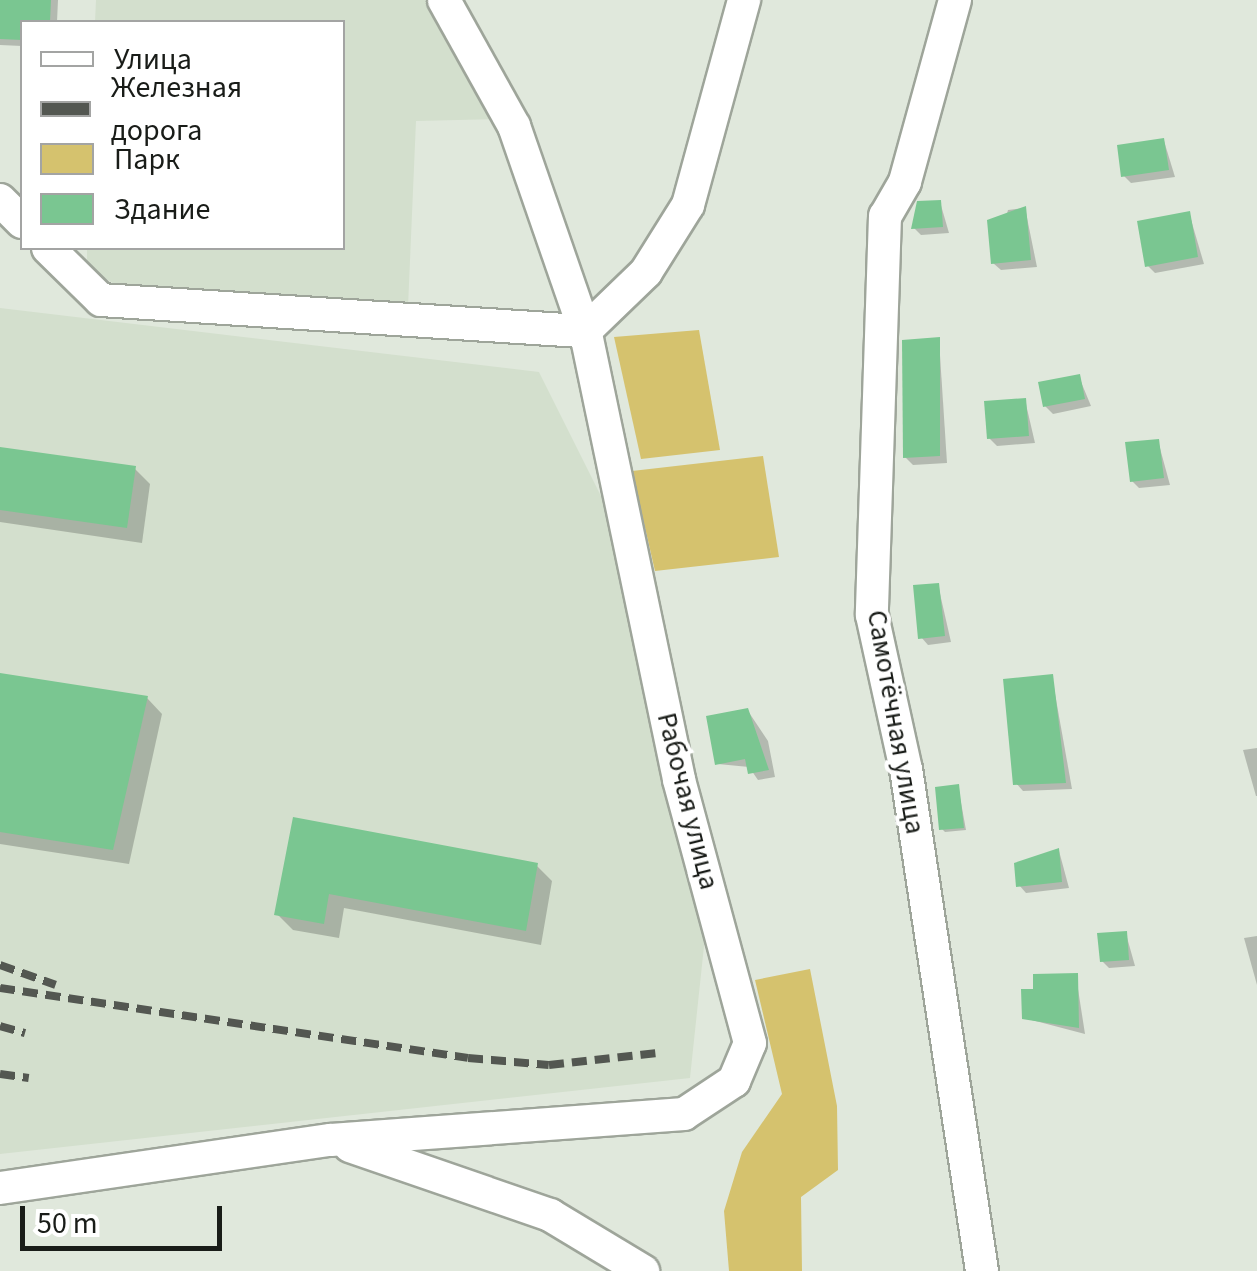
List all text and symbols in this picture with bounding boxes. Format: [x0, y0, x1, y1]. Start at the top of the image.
legend [20, 20, 345, 250]
text: Улица [114, 38, 192, 81]
text: Железная дорога [111, 66, 242, 152]
text: Парк [114, 138, 180, 181]
text: Здание [114, 188, 210, 231]
street label: Самотёчная улица [860, 608, 932, 836]
street label: Рабочая улица [650, 709, 726, 893]
scale bar [25, 1186, 228, 1248]
text: 50 m [37, 1202, 98, 1245]

